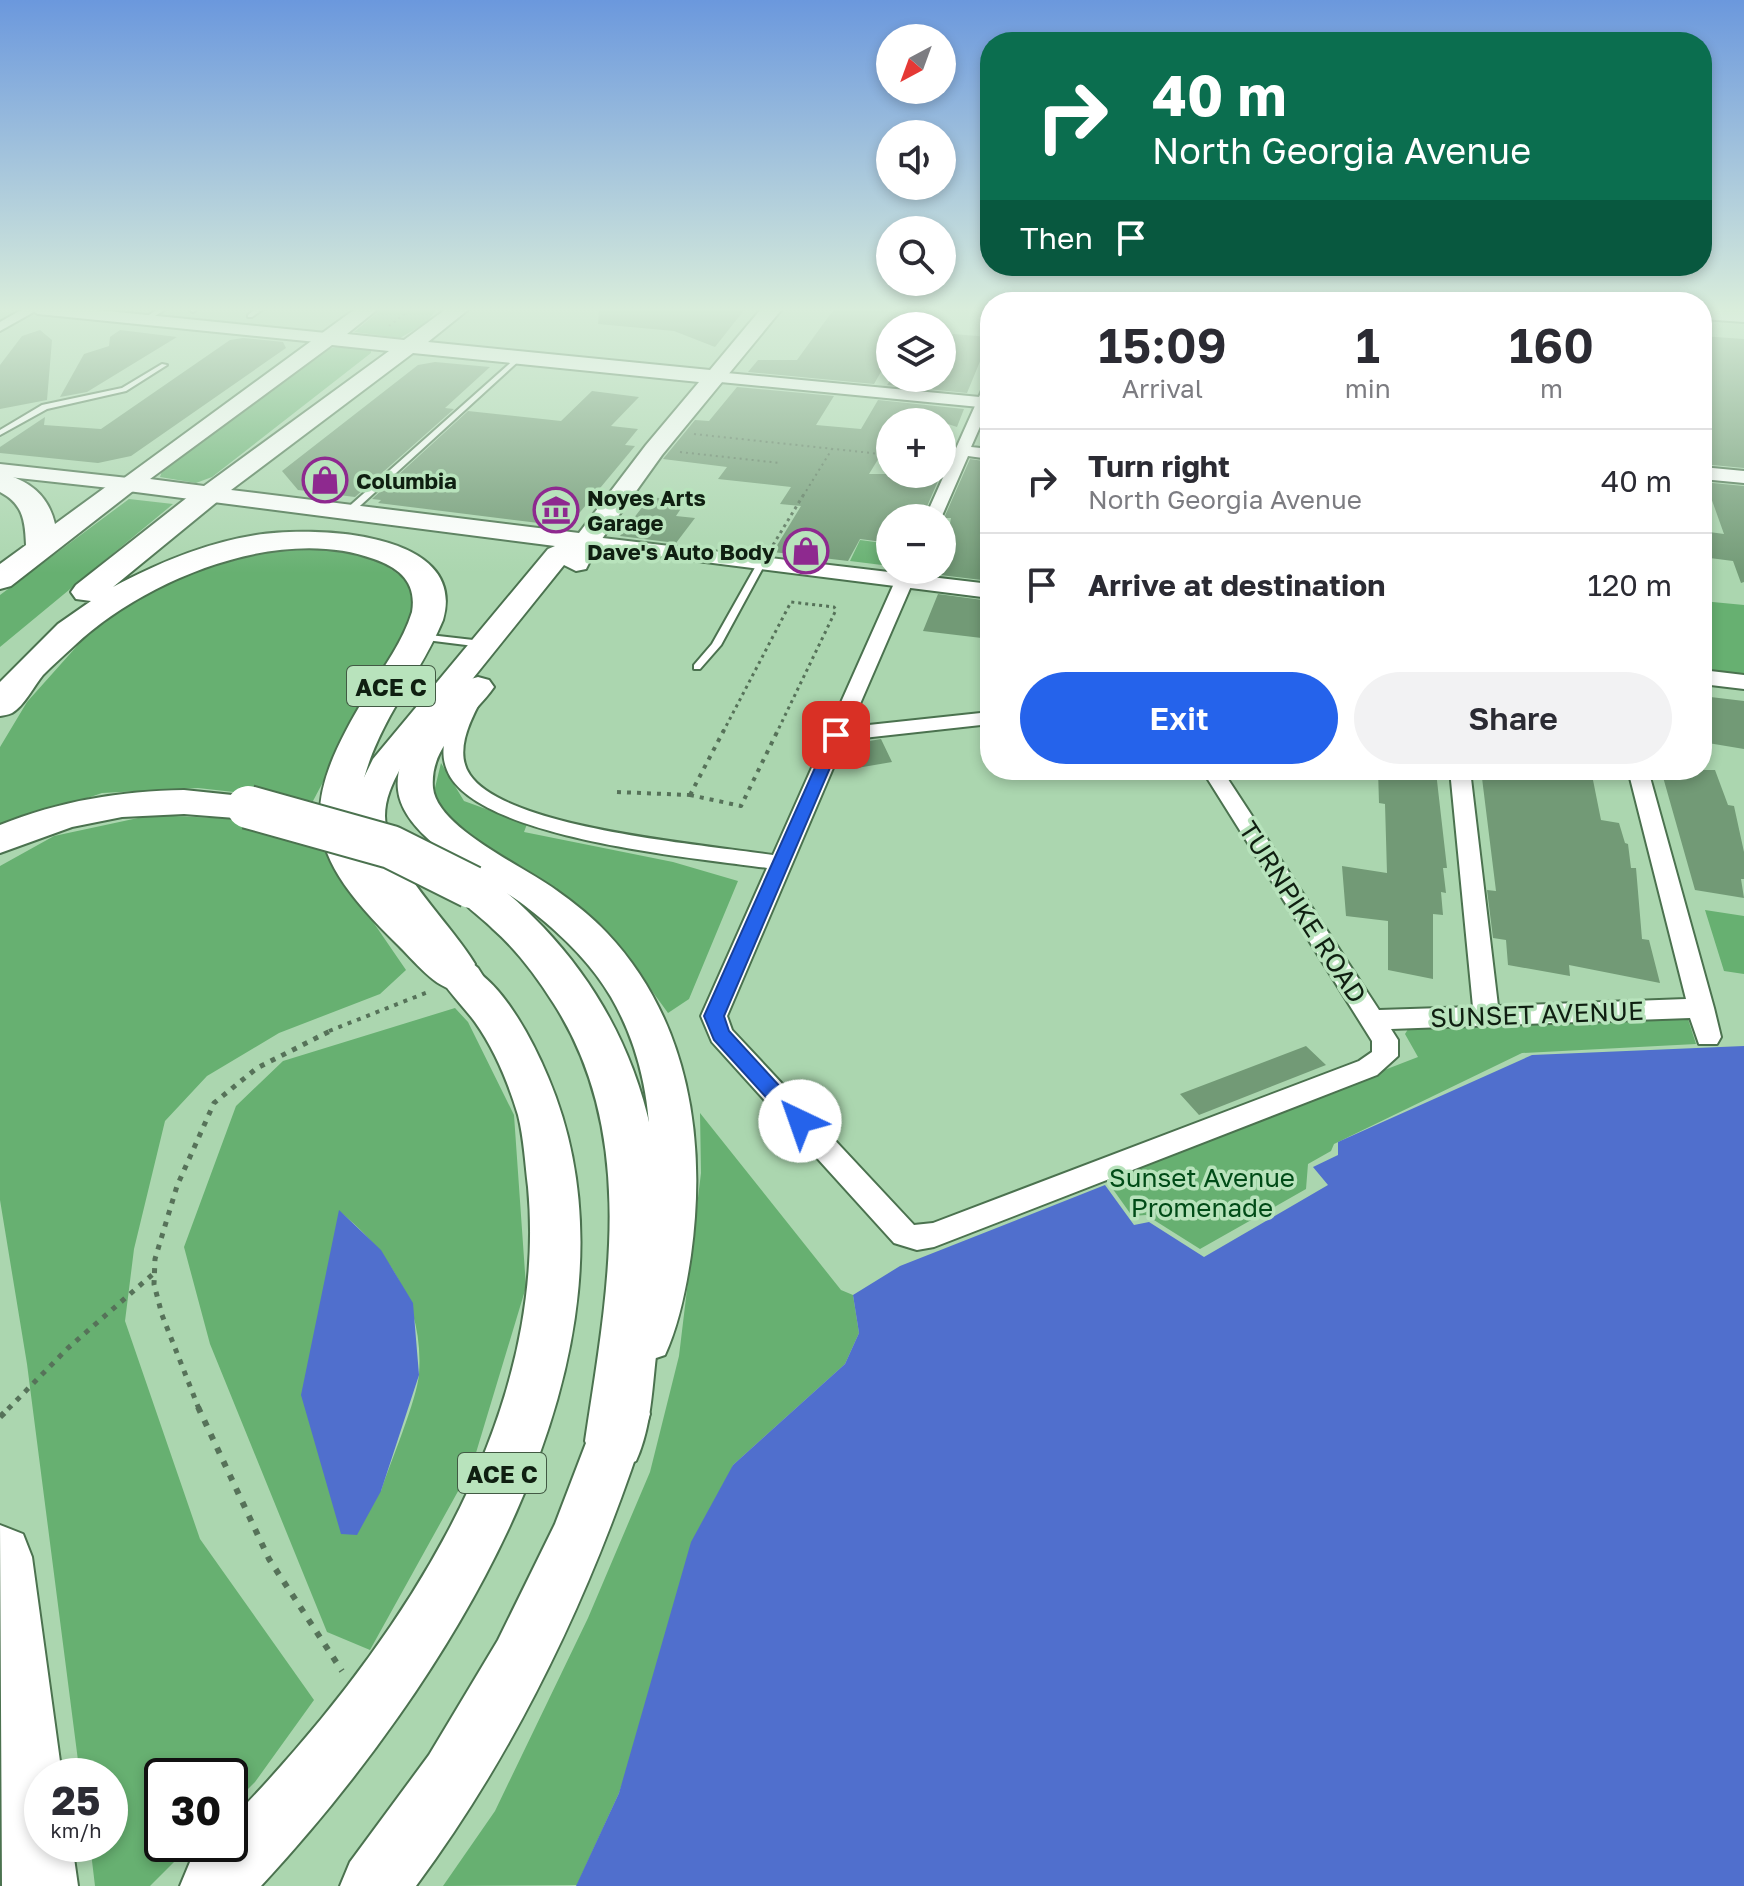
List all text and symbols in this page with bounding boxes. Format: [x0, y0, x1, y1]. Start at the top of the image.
north arrow [876, 24, 956, 104]
map controls [876, 24, 956, 584]
text: 40 m [1152, 61, 1286, 128]
icon: right [1020, 64, 1124, 168]
button: sound [876, 120, 956, 200]
text: North Georgia Avenue [1152, 129, 1531, 172]
button: search [876, 216, 956, 296]
icon: arrive [1109, 216, 1153, 260]
text: Then [1020, 220, 1093, 256]
button: layers [876, 312, 956, 392]
text: 15:09 [1098, 316, 1227, 374]
text: 1 [1356, 316, 1380, 374]
text: 160 [1509, 316, 1594, 374]
text: Arrival [1122, 373, 1203, 404]
text: min [1345, 373, 1391, 404]
text: m [1540, 373, 1563, 404]
button: + [876, 408, 956, 488]
text: Turn right [1088, 448, 1230, 484]
shop icon: Columbia [301, 456, 349, 504]
icon: right [1020, 459, 1064, 503]
text: 40 m [1601, 463, 1672, 499]
place label: Columbia [356, 467, 457, 494]
place label: Noyes Arts Garage [587, 484, 706, 536]
text: North Georgia Avenue [1088, 484, 1362, 515]
museum icon: Noyes Arts Garage [532, 486, 580, 534]
button: − [876, 504, 956, 584]
shop icon: Dave's Auto Body [782, 527, 830, 575]
place label: Dave's Auto Body [587, 538, 775, 565]
icon: arrive [1020, 563, 1064, 607]
text: Arrive at destination [1088, 567, 1385, 603]
text: 120 m [1587, 567, 1672, 603]
road number: ACE C [347, 666, 435, 706]
button: Exit [1020, 672, 1338, 764]
button: Share [1354, 672, 1672, 764]
pin [802, 701, 870, 769]
icon: arrive [814, 713, 858, 757]
street label: TURNPIKE ROAD [1233, 815, 1373, 1009]
street label: SUNSET AVENUE [1430, 995, 1644, 1033]
position arrow [758, 1079, 842, 1163]
park label: Sunset Avenue Promenade [1109, 1162, 1295, 1223]
road number: ACE C [458, 1453, 546, 1493]
speed limit sign: 30 [144, 1758, 248, 1862]
text: 25 [52, 1776, 100, 1824]
text: km/h [51, 1818, 101, 1842]

